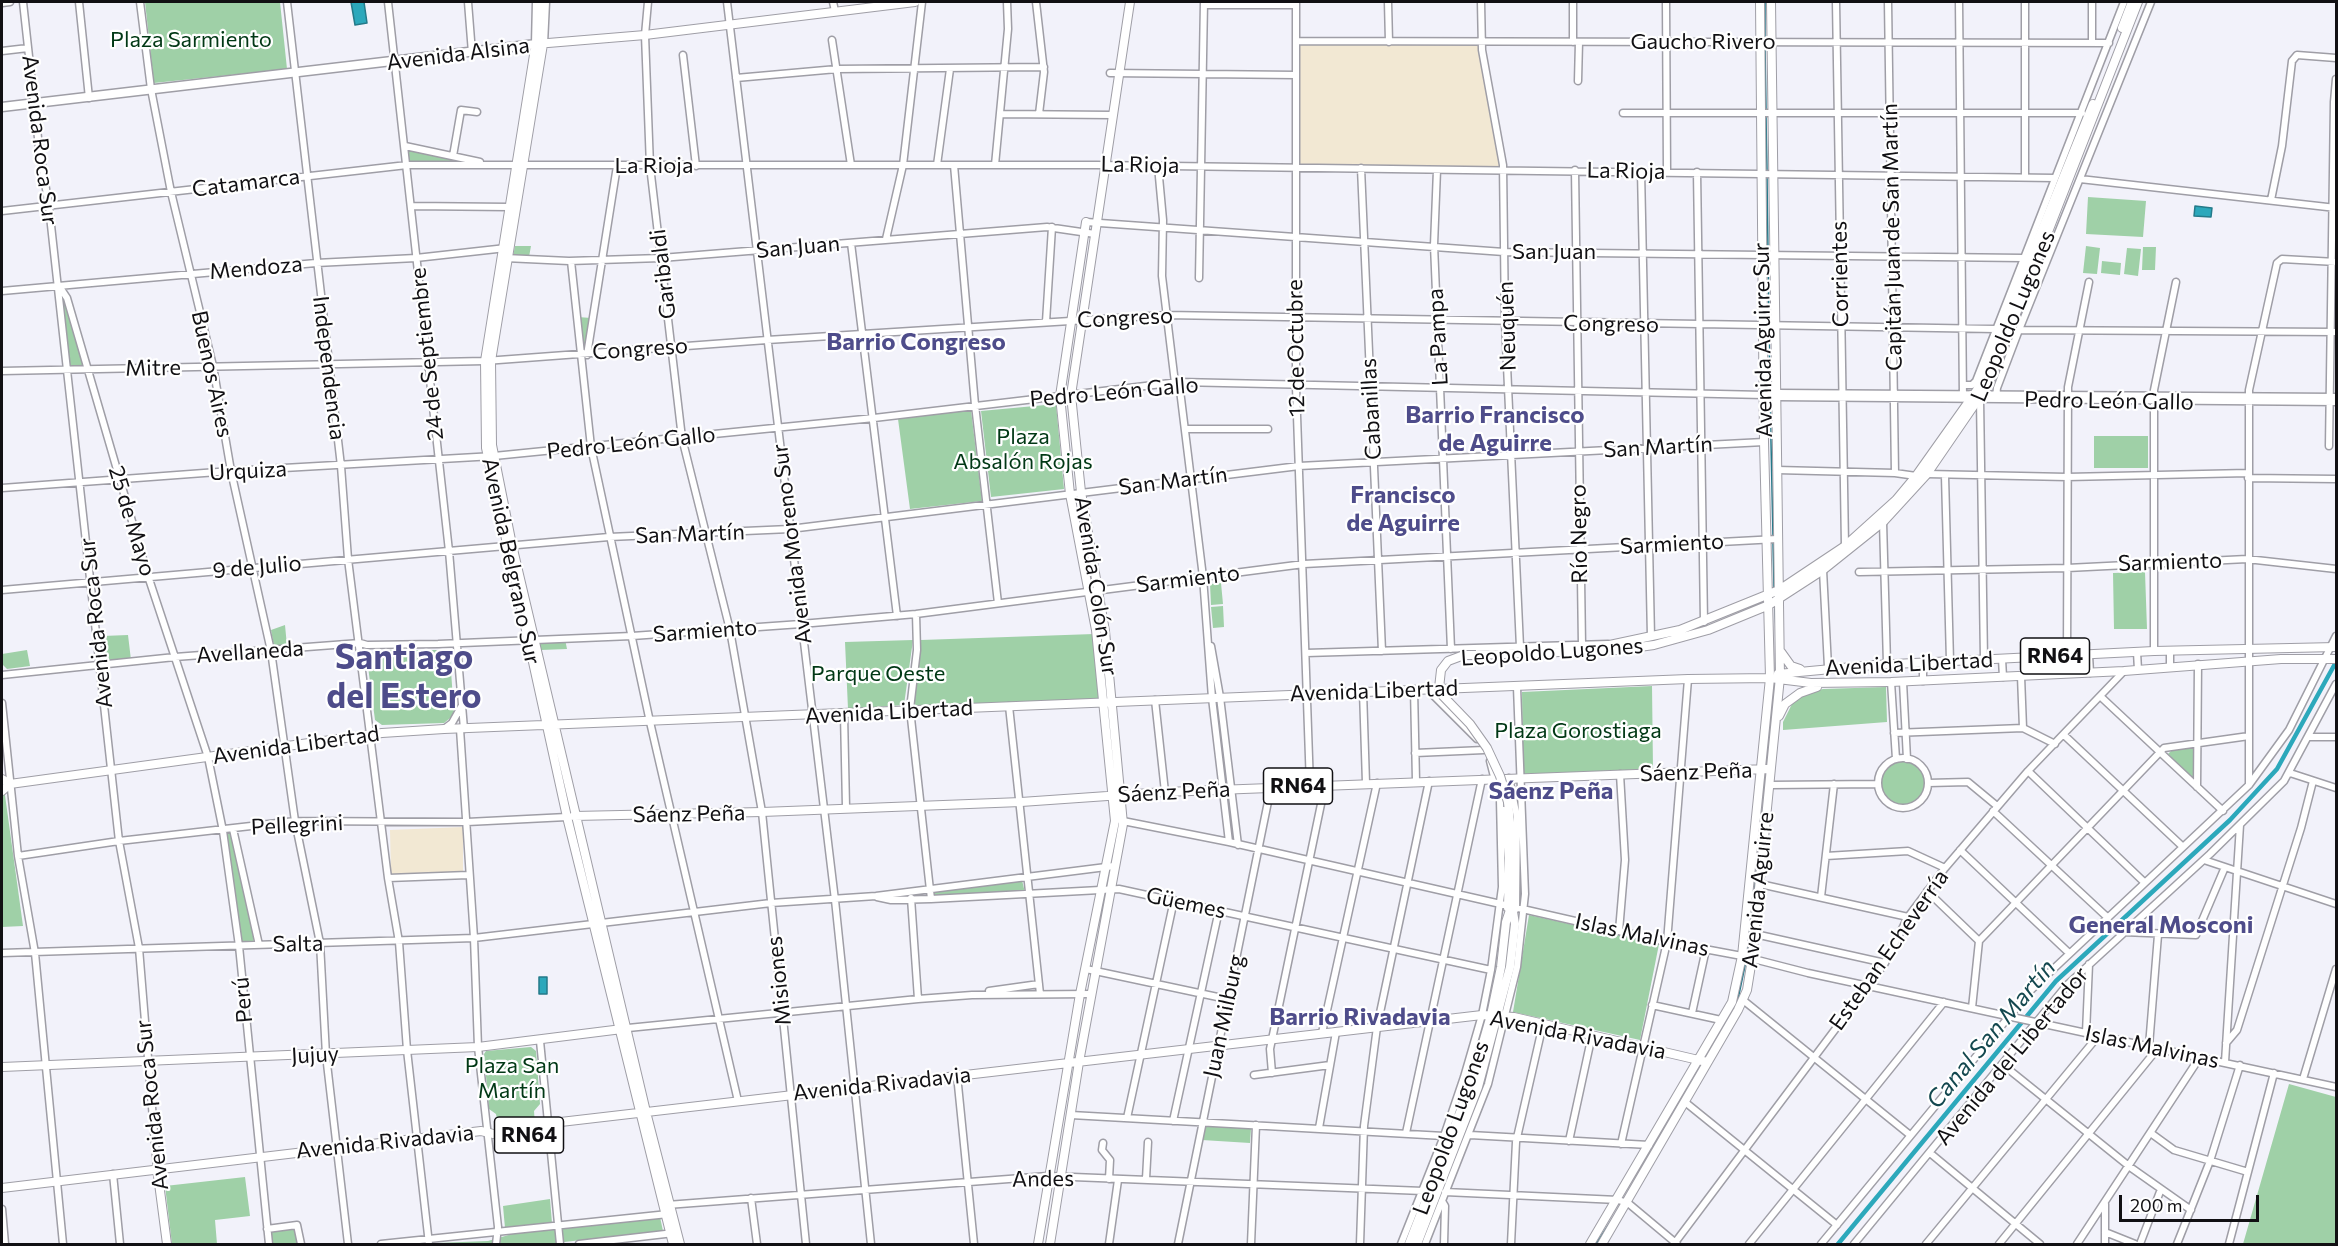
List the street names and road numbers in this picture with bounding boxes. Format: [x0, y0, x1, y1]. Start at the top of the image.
street label: Gaucho Rivero [1630, 29, 1776, 55]
street label: Avenida Alsina [385, 32, 531, 76]
street label: Avenida Roca Sur [16, 53, 64, 227]
street label: Capitán Juan de San Martín [1876, 103, 1908, 371]
street label: La Rioja [1100, 151, 1180, 179]
street label: La Rioja [615, 153, 693, 179]
street label: La Rioja [1586, 157, 1666, 185]
street label: Catamarca [190, 163, 302, 203]
street label: Corrientes [1826, 221, 1854, 327]
street label: Garibaldi [644, 227, 682, 321]
street label: Leopoldo Lugones [1965, 227, 2061, 405]
street label: San Juan [755, 230, 841, 264]
street label: San Juan [1512, 239, 1596, 265]
street label: Avenida Aguirre Sur [1748, 242, 1778, 438]
street label: Mendoza [208, 251, 304, 285]
street label: 24 de Septiembre [405, 266, 449, 442]
street label: 12 de Octubre [1282, 279, 1310, 417]
street label: Neuquén [1492, 281, 1522, 371]
street label: La Pampa [1422, 288, 1454, 386]
street label: Independencia [307, 294, 351, 442]
street label: Congreso [1076, 302, 1174, 334]
street label: Buenos Aires [186, 308, 238, 440]
street label: Congreso [1563, 310, 1659, 338]
street label: Congreso [591, 332, 689, 366]
street label: Mitre [125, 354, 181, 382]
street label: Cabanillas [1355, 357, 1387, 461]
street label: Pedro León Gallo [1028, 371, 1200, 413]
street label: Pedro León Gallo [2024, 386, 2194, 416]
street label: Pedro León Gallo [545, 421, 717, 465]
street label: San Martín [1603, 431, 1713, 463]
street label: Avenida Moreno Sur [767, 442, 817, 646]
street label: Avenida Belgrano Sur [476, 455, 546, 667]
street label: Urquiza [209, 456, 287, 486]
street label: San Martín [1117, 461, 1229, 501]
street label: 25 de Mayo [103, 463, 161, 579]
street label: Río Negro [1565, 484, 1593, 584]
street label: Avenida Colón Sur [1069, 494, 1123, 678]
street label: San Martín [635, 519, 745, 549]
street label: Sarmiento [1619, 528, 1725, 560]
street label: Avenida Roca Sur [74, 536, 118, 710]
street label: Sarmiento [2117, 547, 2223, 577]
street label: 9 de Julio [211, 550, 303, 584]
street label: Sarmiento [1135, 560, 1241, 598]
street label: Sarmiento [652, 614, 758, 648]
street label: Leopoldo Lugones [1460, 632, 1644, 672]
street label: Avellaneda [195, 635, 305, 669]
road number: RN64 [2020, 638, 2090, 674]
street label: Avenida Libertad [1824, 646, 1994, 682]
street label: Avenida Libertad [1289, 675, 1459, 707]
street label: Avenida Libertad [804, 694, 974, 730]
street label: Avenida Libertad [211, 720, 381, 770]
street label: Sáenz Peña [1639, 757, 1753, 787]
road number: RN64 [1264, 768, 1332, 804]
street label: Sáenz Peña [1117, 776, 1231, 808]
street label: Sáenz Peña [632, 800, 746, 828]
street label: Pellegrini [250, 809, 344, 841]
street label: Avenida Aguirre [1737, 811, 1779, 969]
street label: Esteban Echeverría [1824, 865, 1954, 1035]
street label: Güemes [1144, 882, 1228, 924]
street label: Islas Malvinas [1573, 908, 1711, 962]
street label: Salta [273, 930, 323, 958]
street label: Misiones [761, 935, 797, 1027]
street label: Juan Milburg [1198, 952, 1250, 1080]
street label: Avenida del Libertador [1930, 962, 2094, 1150]
street label: Perú [228, 976, 258, 1024]
street label: Avenida Rivadavia [1488, 1005, 1668, 1065]
street label: Avenida Roca Sur [130, 1018, 174, 1192]
street label: Islas Malvinas [2083, 1020, 2221, 1074]
street label: Leopoldo Lugones [1407, 1037, 1495, 1219]
street label: Jujuy [290, 1041, 340, 1069]
street label: Avenida Rivadavia [792, 1062, 972, 1106]
road number: RN64 [494, 1117, 564, 1153]
street label: Avenida Rivadavia [295, 1120, 475, 1164]
street label: Andes [1012, 1165, 1074, 1193]

